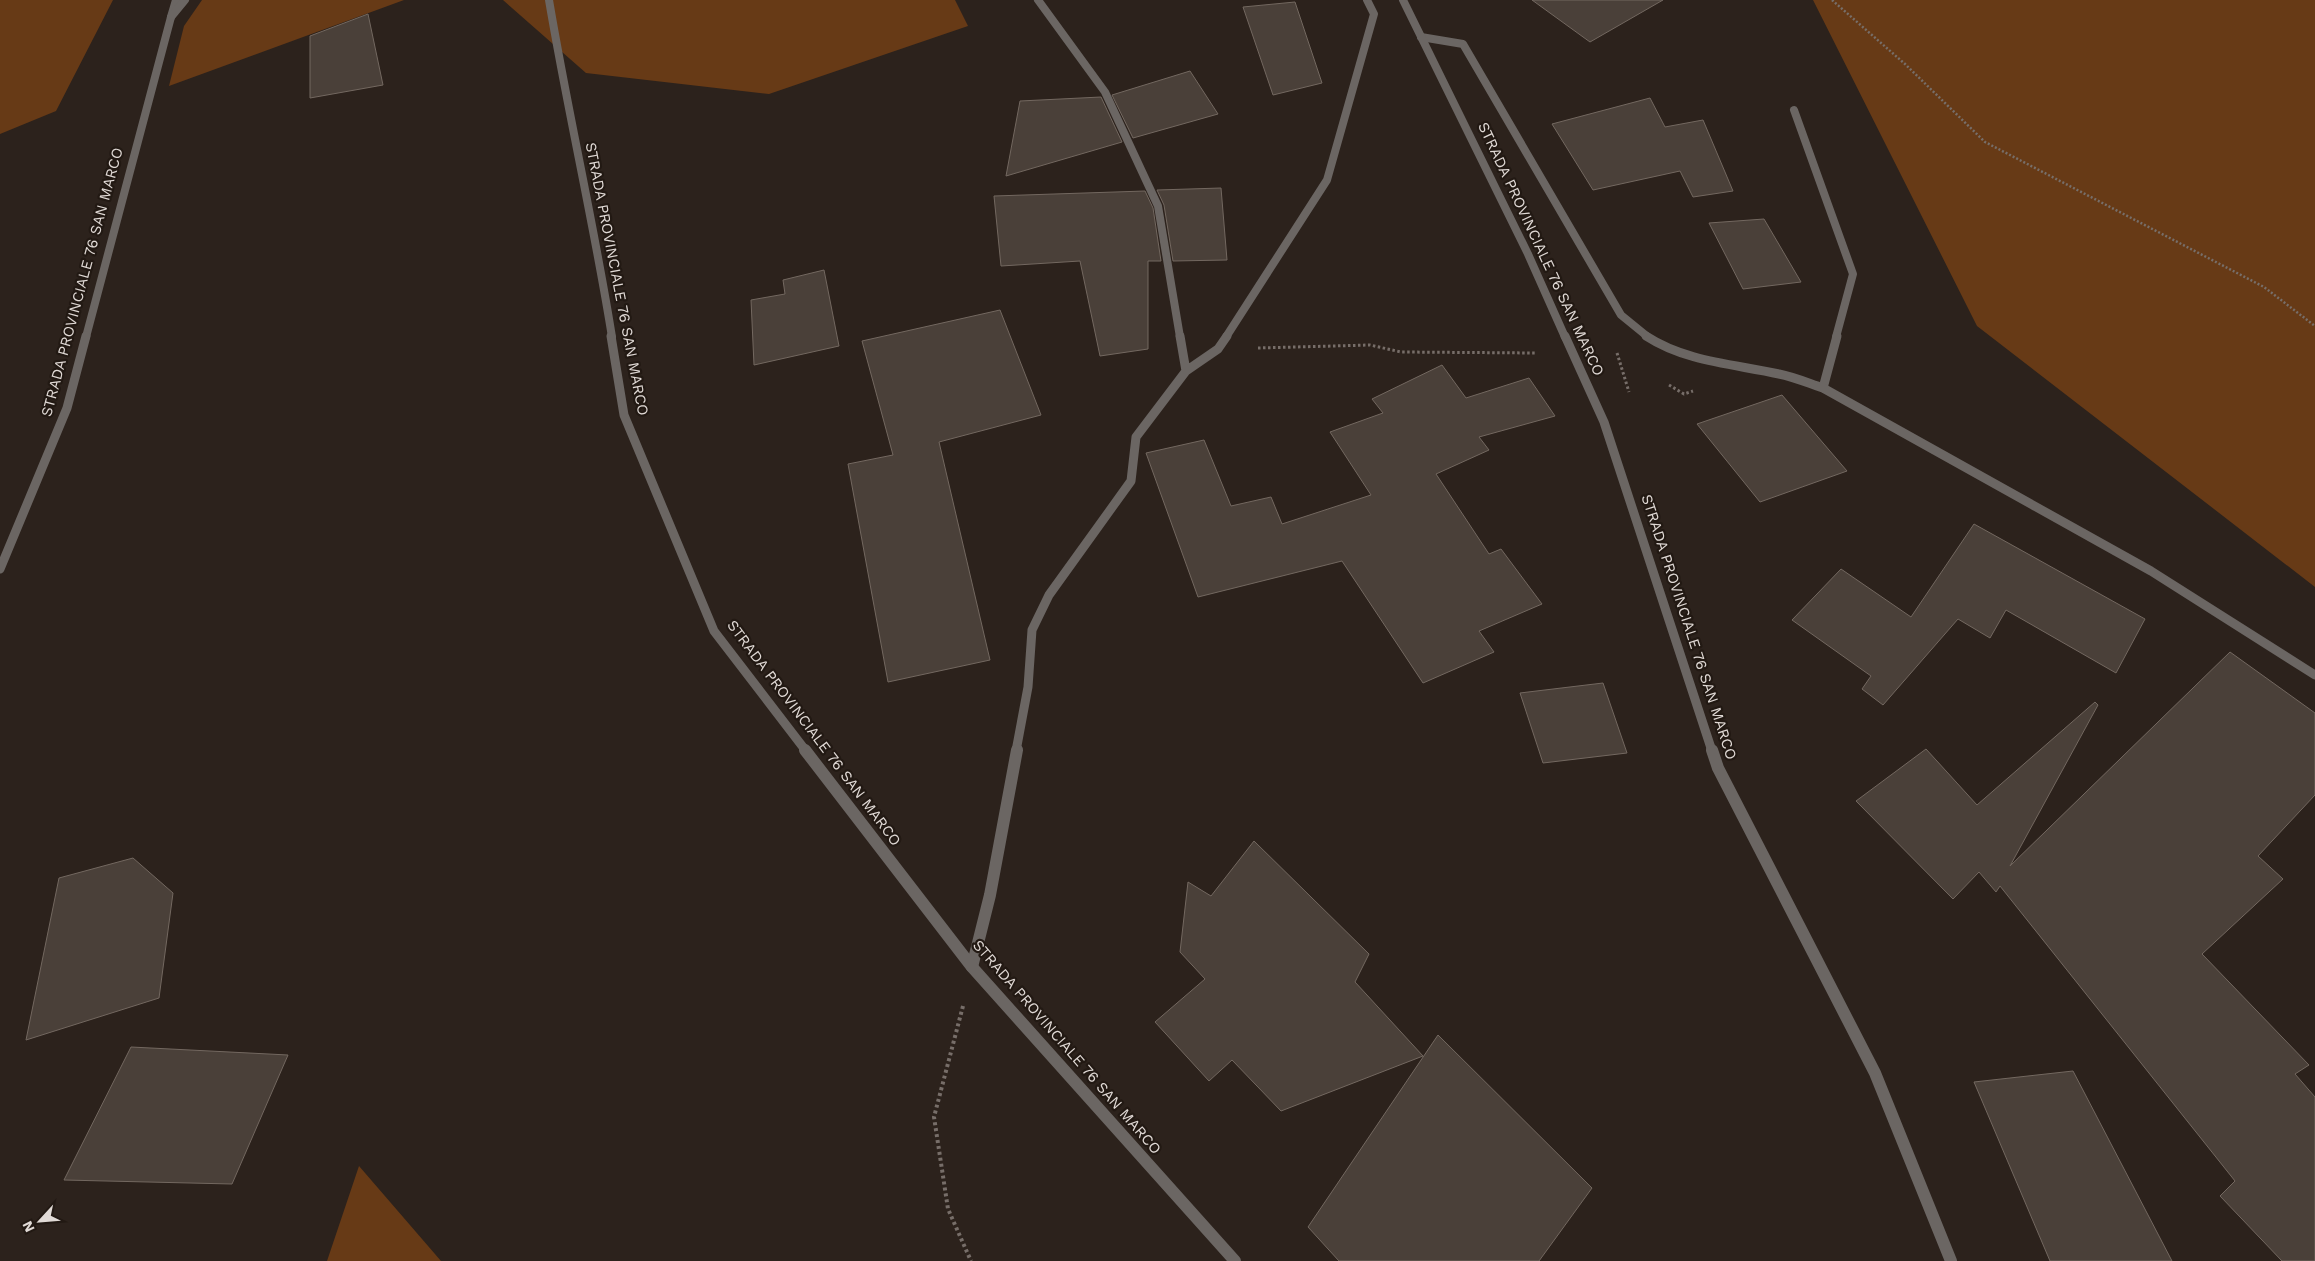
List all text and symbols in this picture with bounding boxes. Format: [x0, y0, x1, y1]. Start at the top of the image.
street label: STRADA PROVINCIALE 76 SAN MARCO [1474, 119, 1608, 379]
street label: STRADA PROVINCIALE 76 SAN MARCO [582, 141, 652, 417]
street label: STRADA PROVINCIALE 76 SAN MARCO [37, 145, 127, 419]
street label: STRADA PROVINCIALE 76 SAN MARCO [1638, 492, 1740, 762]
street label: STRADA PROVINCIALE 76 SAN MARCO [723, 617, 905, 849]
street label: STRADA PROVINCIALE 76 SAN MARCO [969, 936, 1165, 1158]
north arrow [15, 1196, 65, 1246]
text: N [19, 1219, 38, 1235]

